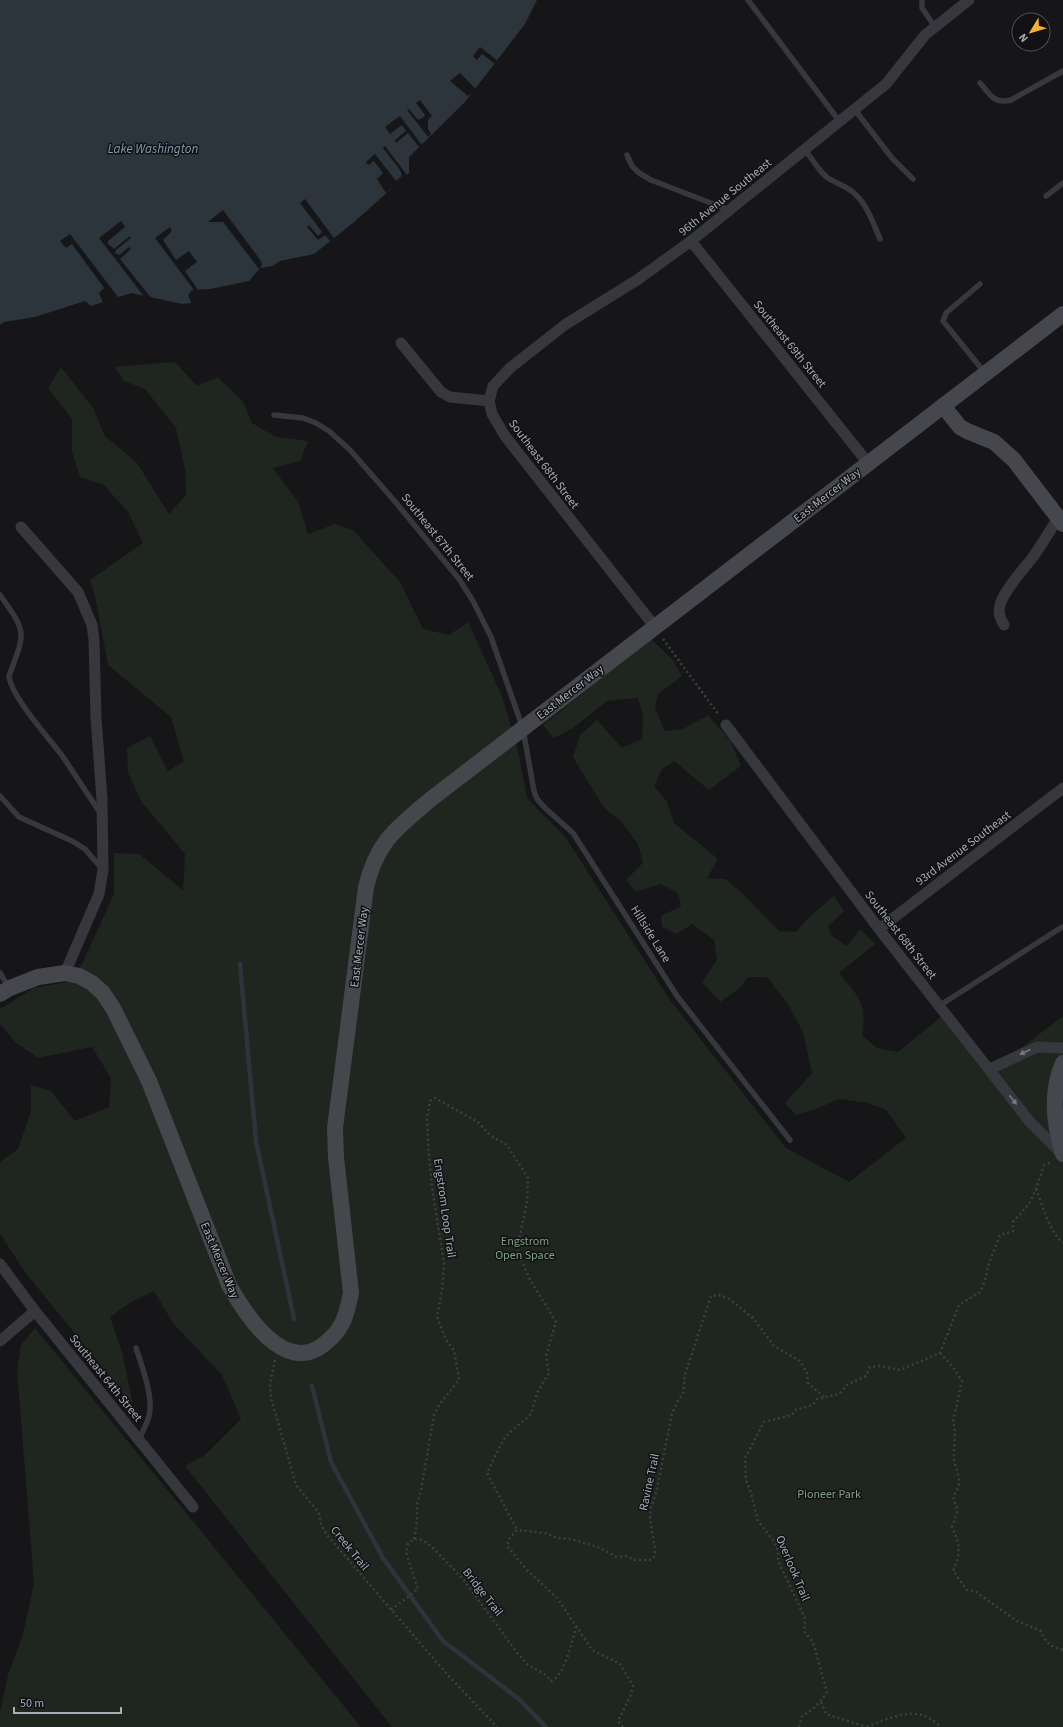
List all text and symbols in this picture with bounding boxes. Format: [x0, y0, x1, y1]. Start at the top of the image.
north arrow [1011, 12, 1051, 52]
text: N [1015, 30, 1032, 45]
water label: Lake Washington [108, 140, 199, 158]
street label: 96th Avenue Southeast [675, 155, 775, 240]
street label: Southeast 69th Street [749, 297, 830, 392]
street label: Southeast 68th Street [504, 416, 583, 513]
street label: East Mercer Way [790, 464, 865, 527]
street label: Southeast 67th Street [397, 490, 478, 585]
street label: East Mercer Way [533, 661, 608, 724]
street label: 93rd Avenue Southeast [912, 807, 1014, 890]
street label: Southeast 68th Street [861, 887, 941, 983]
street label: Hillside Lane [626, 902, 675, 966]
street label: East Mercer Way [346, 905, 373, 988]
one-way arrow [1020, 1049, 1031, 1055]
one-way arrow [1009, 1095, 1018, 1106]
street label: Engstrom Loop Trail [429, 1157, 460, 1259]
street label: East Mercer Way [196, 1220, 243, 1301]
park label: Engstrom Open Space [495, 1233, 555, 1264]
street label: Southeast 64th Street [65, 1331, 146, 1426]
street label: Ravine Trail [635, 1452, 664, 1512]
park label: Pioneer Park [797, 1486, 861, 1503]
street label: Creek Trail [326, 1522, 373, 1574]
street label: Overlook Trail [771, 1533, 814, 1604]
street label: Bridge Trail [458, 1565, 507, 1620]
scale bar [14, 1689, 121, 1715]
text: 50 m [20, 1695, 44, 1712]

